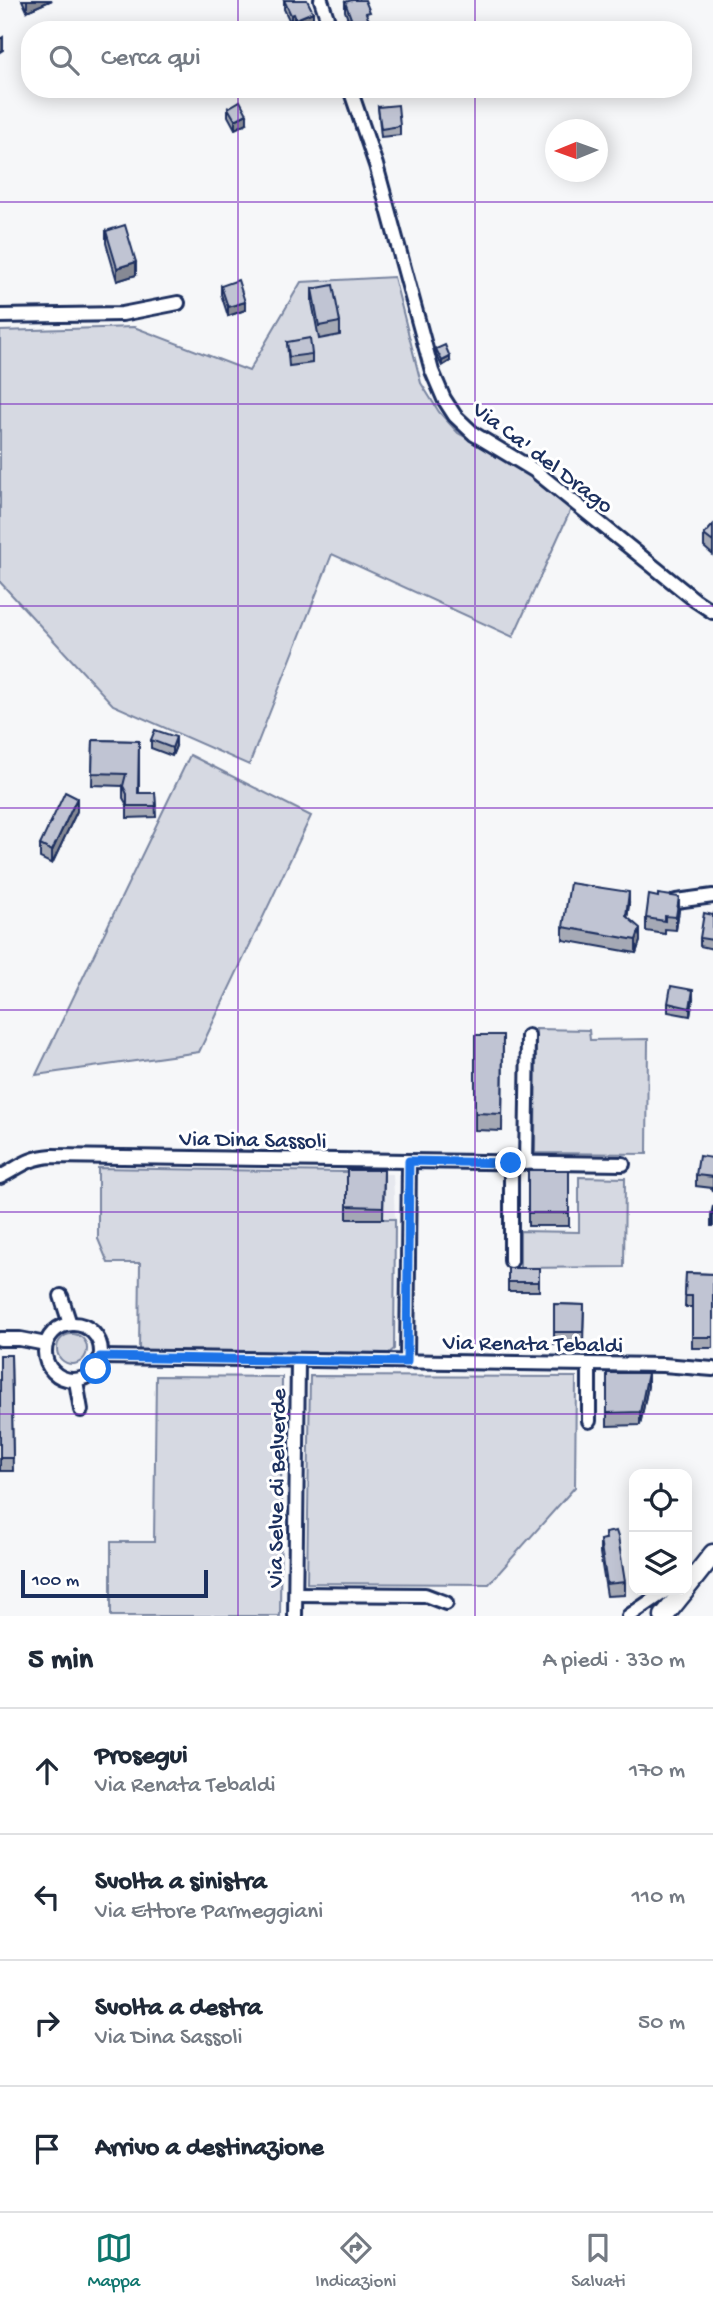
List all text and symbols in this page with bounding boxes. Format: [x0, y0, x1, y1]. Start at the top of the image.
search box [21, 21, 692, 98]
icon: search [45, 41, 83, 79]
text: Cerca qui [101, 44, 201, 75]
north arrow [545, 119, 608, 182]
street label: Via Ca' del Drago [465, 396, 618, 521]
street label: Via Dina Sassoli [178, 1127, 327, 1156]
route end [495, 1147, 526, 1178]
street label: Via Renata Tebaldi [442, 1330, 623, 1361]
route start [80, 1353, 111, 1384]
street label: Via Selve di Belverde [263, 1387, 294, 1589]
map controls [629, 1469, 692, 1595]
button: locate [629, 1469, 692, 1532]
button: layers [629, 1532, 692, 1595]
scale bar [21, 1567, 208, 1599]
text: 100 m [32, 1570, 79, 1593]
text: 5 min [28, 1644, 93, 1679]
text: A piedi · 330 m [543, 1648, 685, 1675]
text: Prosegui [95, 1742, 188, 1773]
icon: ahead [28, 1752, 66, 1790]
text: 170 m [629, 1758, 685, 1785]
text: Via Renata Tebaldi [95, 1773, 275, 1800]
text: Svolta a sinistra [95, 1868, 267, 1899]
icon: left [28, 1878, 66, 1916]
text: 110 m [632, 1884, 685, 1911]
text: Via Ettore Parmeggiani [95, 1899, 323, 1926]
text: Svolta a destra [95, 1994, 262, 2025]
icon: right [28, 2004, 66, 2042]
text: 50 m [638, 2010, 685, 2037]
text: Via Dina Sassoli [95, 2025, 242, 2052]
icon: arrive [28, 2130, 66, 2168]
text: Arrivo a destinazione [95, 2134, 324, 2165]
tab: Mappa [87, 2229, 140, 2294]
tab: Indicazioni [315, 2229, 396, 2294]
tab: Salvati [571, 2229, 626, 2294]

